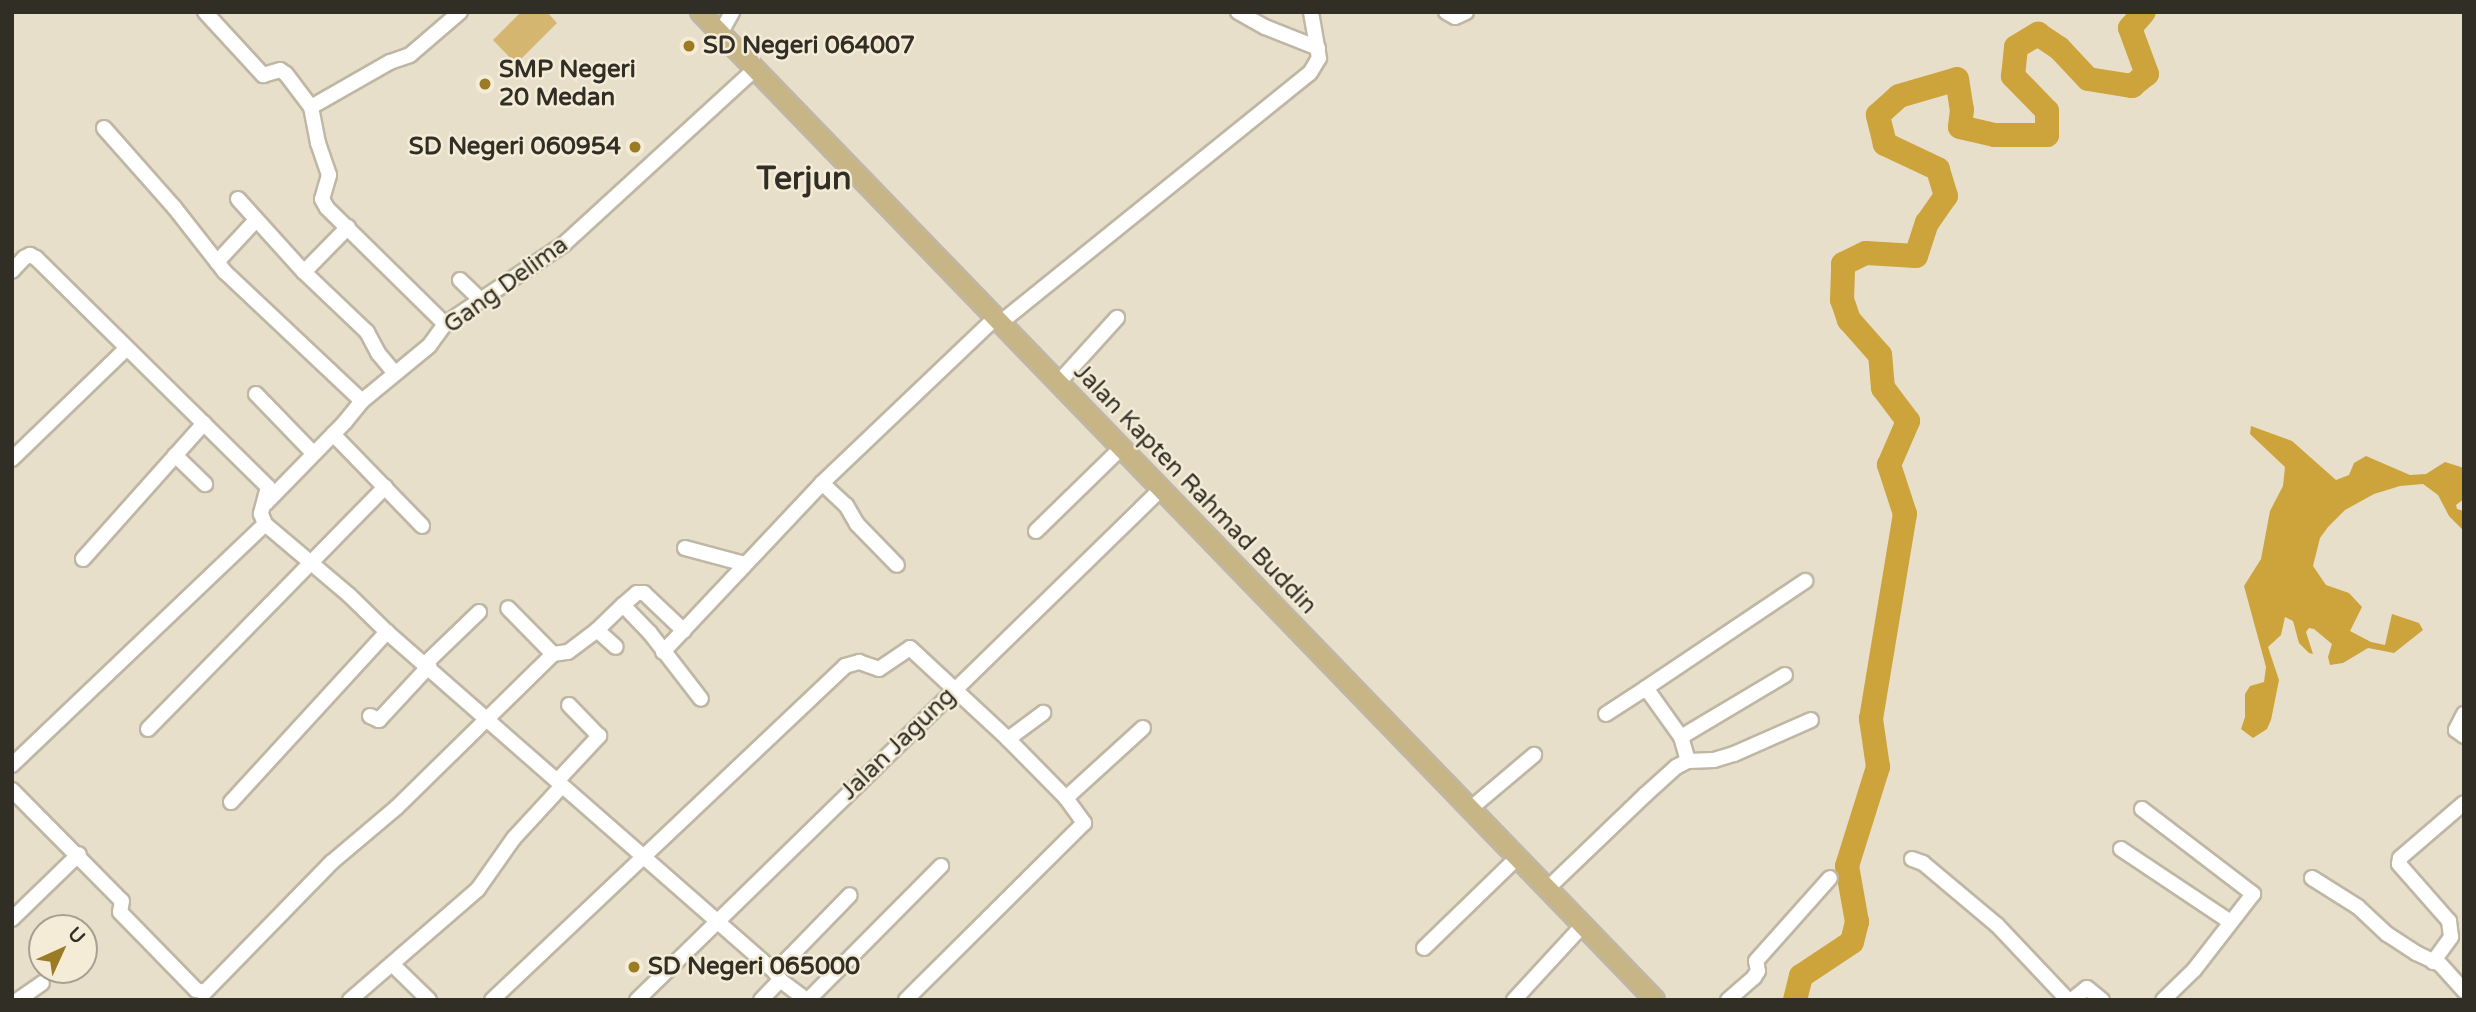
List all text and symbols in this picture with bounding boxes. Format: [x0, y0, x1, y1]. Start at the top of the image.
place label: SD Negeri 064007 [703, 32, 915, 60]
marker: SD Negeri 064007 [681, 38, 697, 54]
place label: SMP Negeri 20 Medan [499, 56, 636, 112]
marker: SMP Negeri 20 Medan [477, 76, 493, 92]
place label: SD Negeri 060954 [409, 133, 621, 161]
marker: SD Negeri 060954 [627, 139, 643, 155]
district label: Terjun [757, 160, 851, 198]
street label: Gang Delima [438, 230, 574, 340]
street label: Jalan Kapten Rahmad Buddin [1068, 358, 1322, 620]
street label: Jalan Jagung [834, 682, 962, 806]
north arrow [28, 914, 98, 984]
text: U [64, 923, 89, 948]
place label: SD Negeri 065000 [648, 953, 860, 981]
marker: SD Negeri 065000 [626, 959, 642, 975]

